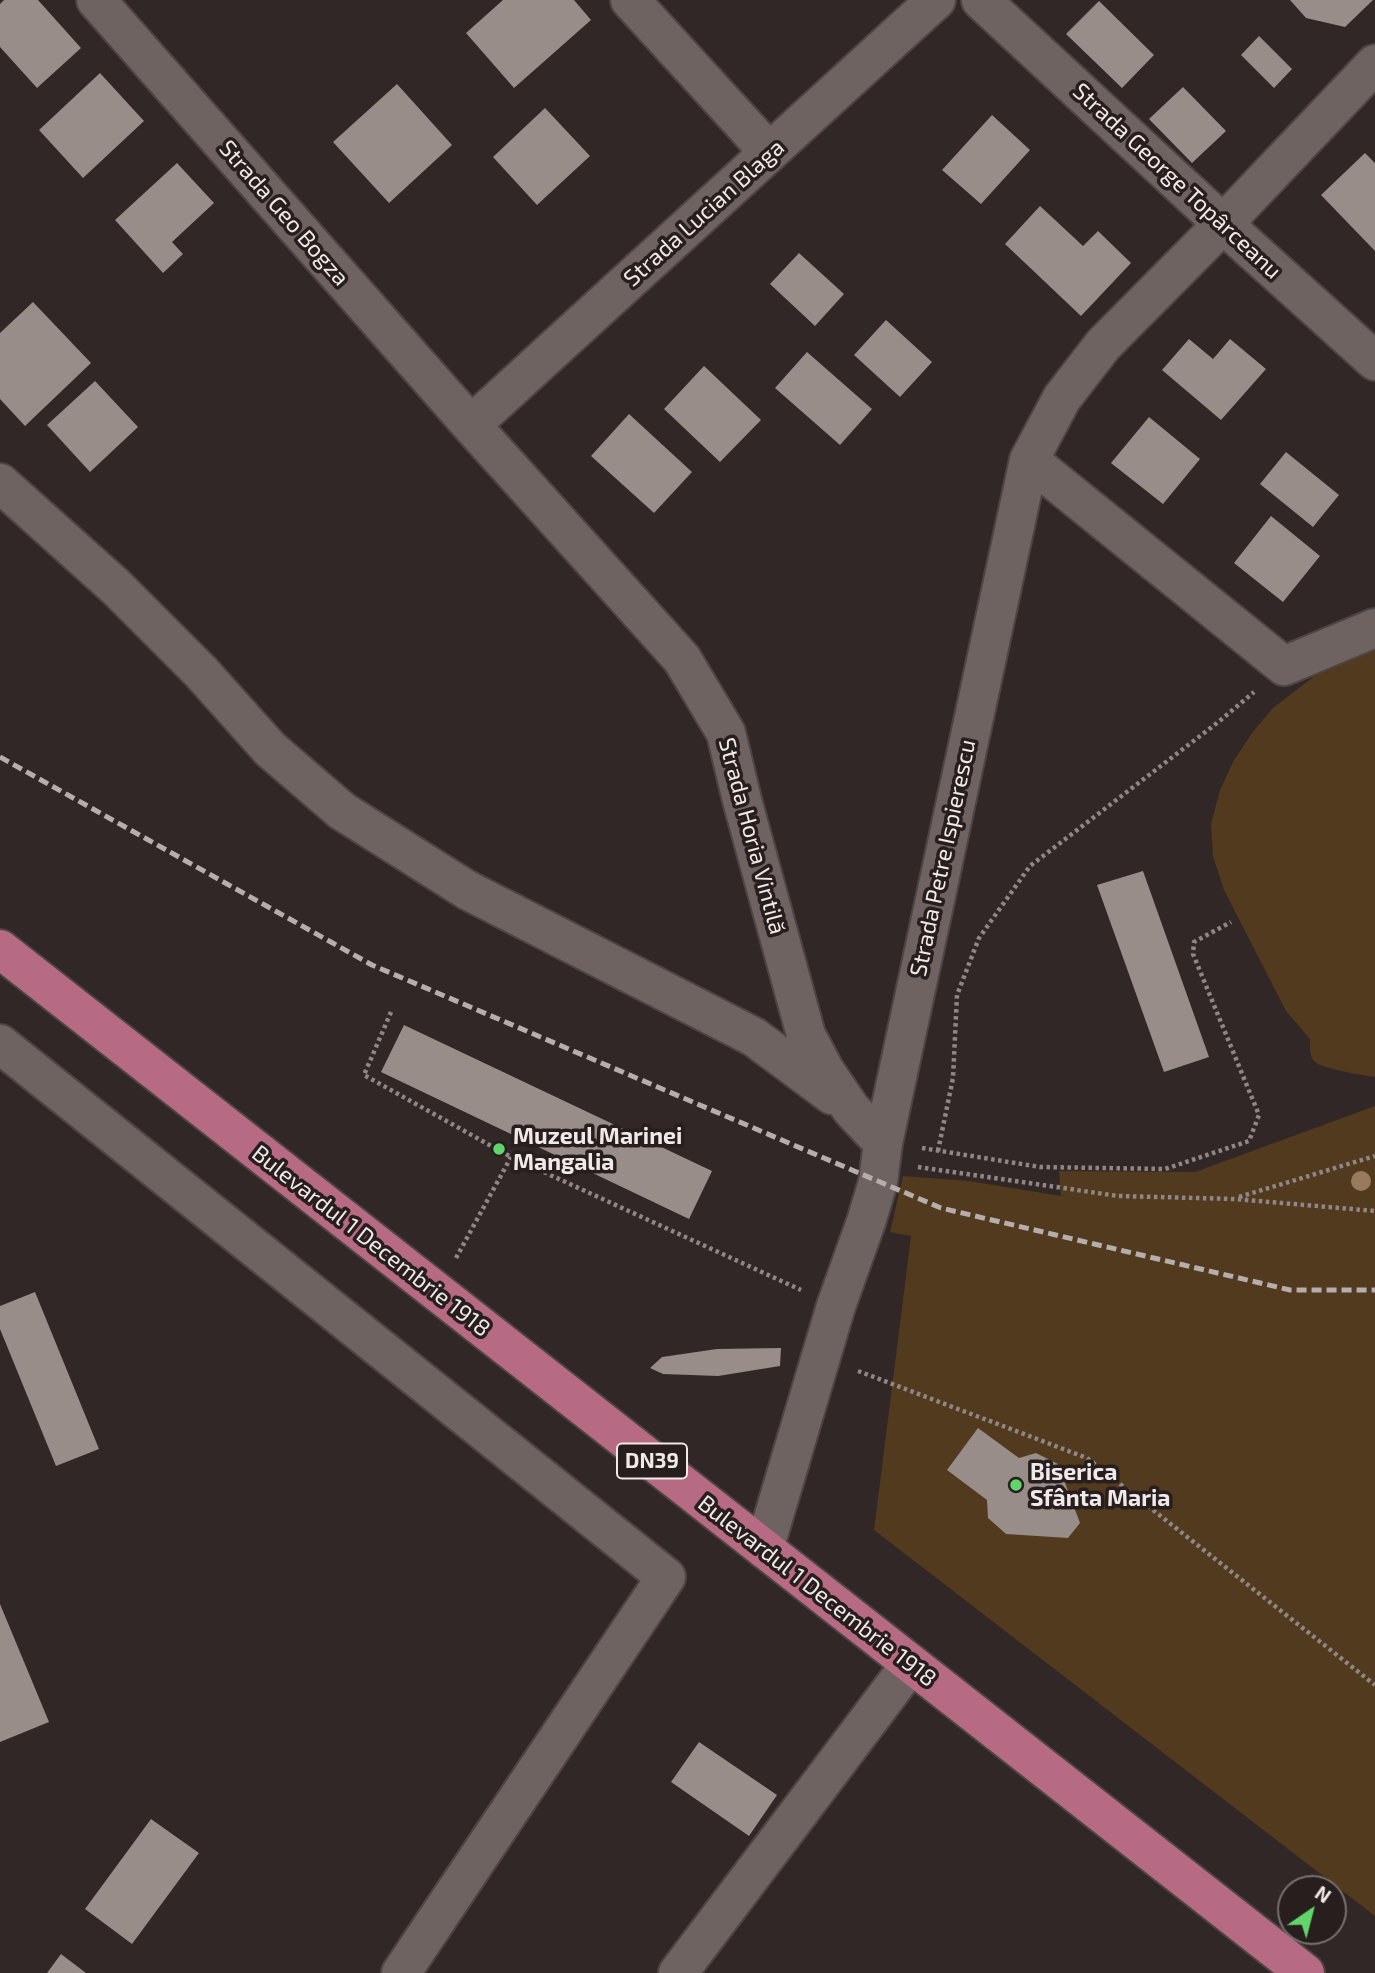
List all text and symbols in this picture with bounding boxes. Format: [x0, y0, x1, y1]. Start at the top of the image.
street label: Strada George Topârceanu [1067, 77, 1287, 285]
street label: Strada Lucian Blaga [618, 134, 790, 292]
street label: Strada Geo Bogza [213, 135, 355, 291]
street label: Strada Horia Vintilă [712, 735, 792, 937]
street label: Strada Petre Ispierescu [904, 737, 982, 979]
place label: Muzeul Marinei Mangalia [513, 1122, 682, 1176]
street label: Bulevardul 1 Decembrie 1918 [246, 1139, 496, 1343]
marker: Muzeul Marinei Mangalia [491, 1141, 507, 1157]
road number: DN39 [617, 1444, 687, 1478]
place label: Biserica Sfânta Maria [1030, 1458, 1170, 1512]
marker: Biserica Sfânta Maria [1008, 1477, 1024, 1493]
street label: Bulevardul 1 Decembrie 1918 [692, 1489, 942, 1693]
north arrow [1277, 1875, 1347, 1945]
text: N [1311, 1881, 1335, 1907]

